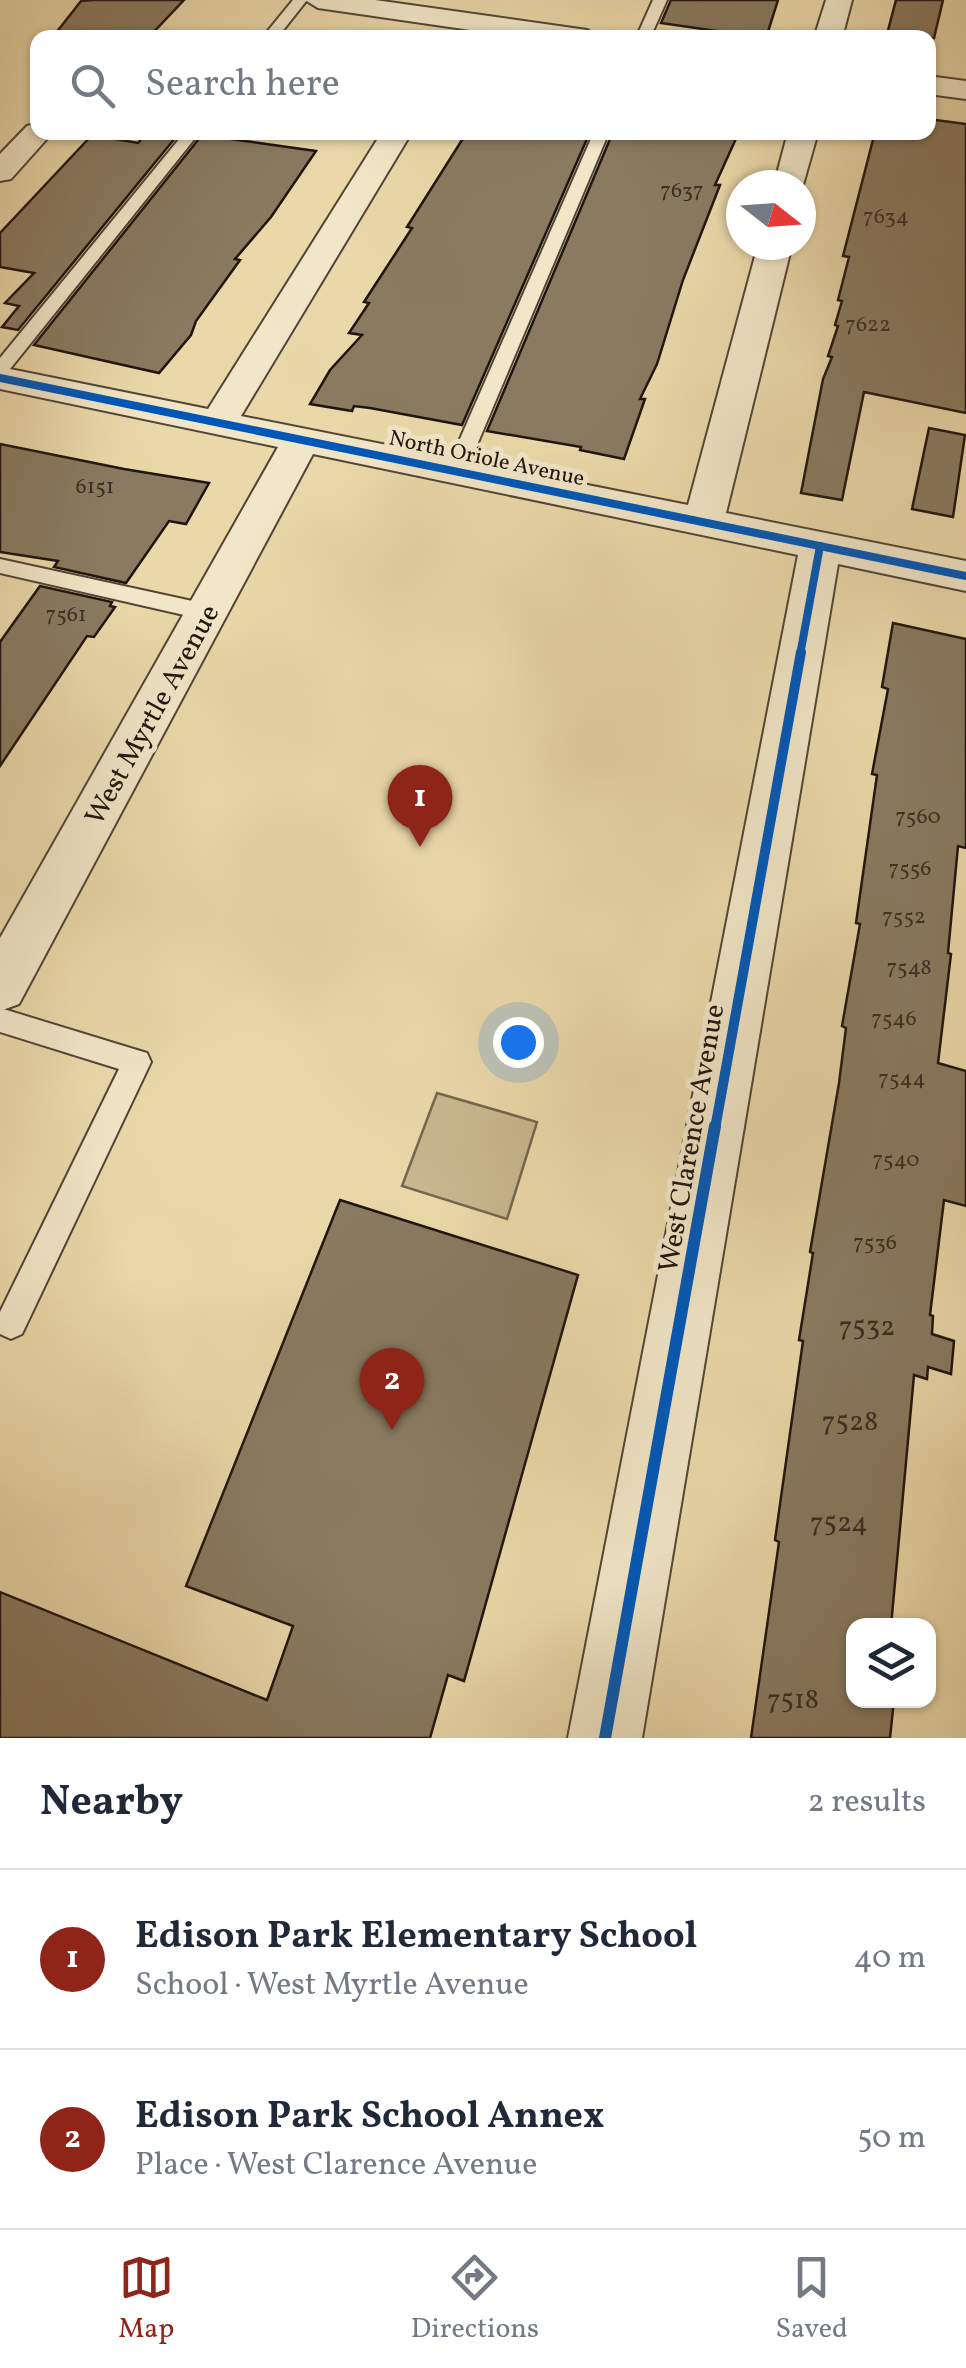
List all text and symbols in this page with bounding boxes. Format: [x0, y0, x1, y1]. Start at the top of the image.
search box [30, 30, 936, 140]
icon: search [65, 58, 120, 113]
text: Search here [145, 59, 340, 112]
north arrow [726, 170, 816, 260]
house number: 7637 [660, 176, 704, 207]
house number: 7634 [863, 202, 909, 233]
house number: 7622 [845, 310, 891, 341]
street label: North Oriole Avenue [386, 424, 587, 495]
house number: 6151 [76, 472, 114, 503]
street label: West Myrtle Avenue [76, 598, 230, 833]
house number: 7561 [46, 600, 86, 631]
pin: 1 [388, 764, 452, 847]
house number: 7560 [895, 802, 941, 833]
house number: 7556 [889, 854, 931, 885]
house number: 7552 [882, 902, 926, 933]
house number: 7548 [886, 953, 932, 984]
street label: West Clarence Avenue [650, 1001, 735, 1276]
house number: 7546 [871, 1004, 917, 1035]
your location [493, 1017, 544, 1068]
house number: 7544 [878, 1064, 926, 1095]
house number: 7540 [872, 1145, 920, 1176]
house number: 7536 [853, 1228, 897, 1259]
house number: 7532 [839, 1308, 895, 1347]
pin: 2 [360, 1348, 424, 1430]
house number: 7528 [822, 1403, 878, 1442]
house number: 7524 [810, 1504, 868, 1543]
map controls [846, 1618, 936, 1708]
button: layers [846, 1618, 936, 1708]
house number: 7518 [767, 1681, 819, 1720]
text: Nearby [40, 1774, 183, 1833]
text: 2 results [808, 1781, 926, 1825]
text: Edison Park Elementary School [135, 1911, 697, 1964]
text: 1 [66, 1937, 79, 1981]
text: 40 m [854, 1937, 926, 1981]
text: School · West Myrtle Avenue [135, 1964, 529, 2008]
text: Edison Park School Annex [135, 2091, 604, 2144]
text: 2 [64, 2117, 81, 2161]
text: 50 m [857, 2117, 926, 2161]
text: Place · West Clarence Avenue [135, 2144, 537, 2188]
tab: Map [118, 2250, 174, 2349]
tab: Directions [411, 2250, 539, 2349]
tab: Saved [776, 2250, 848, 2349]

